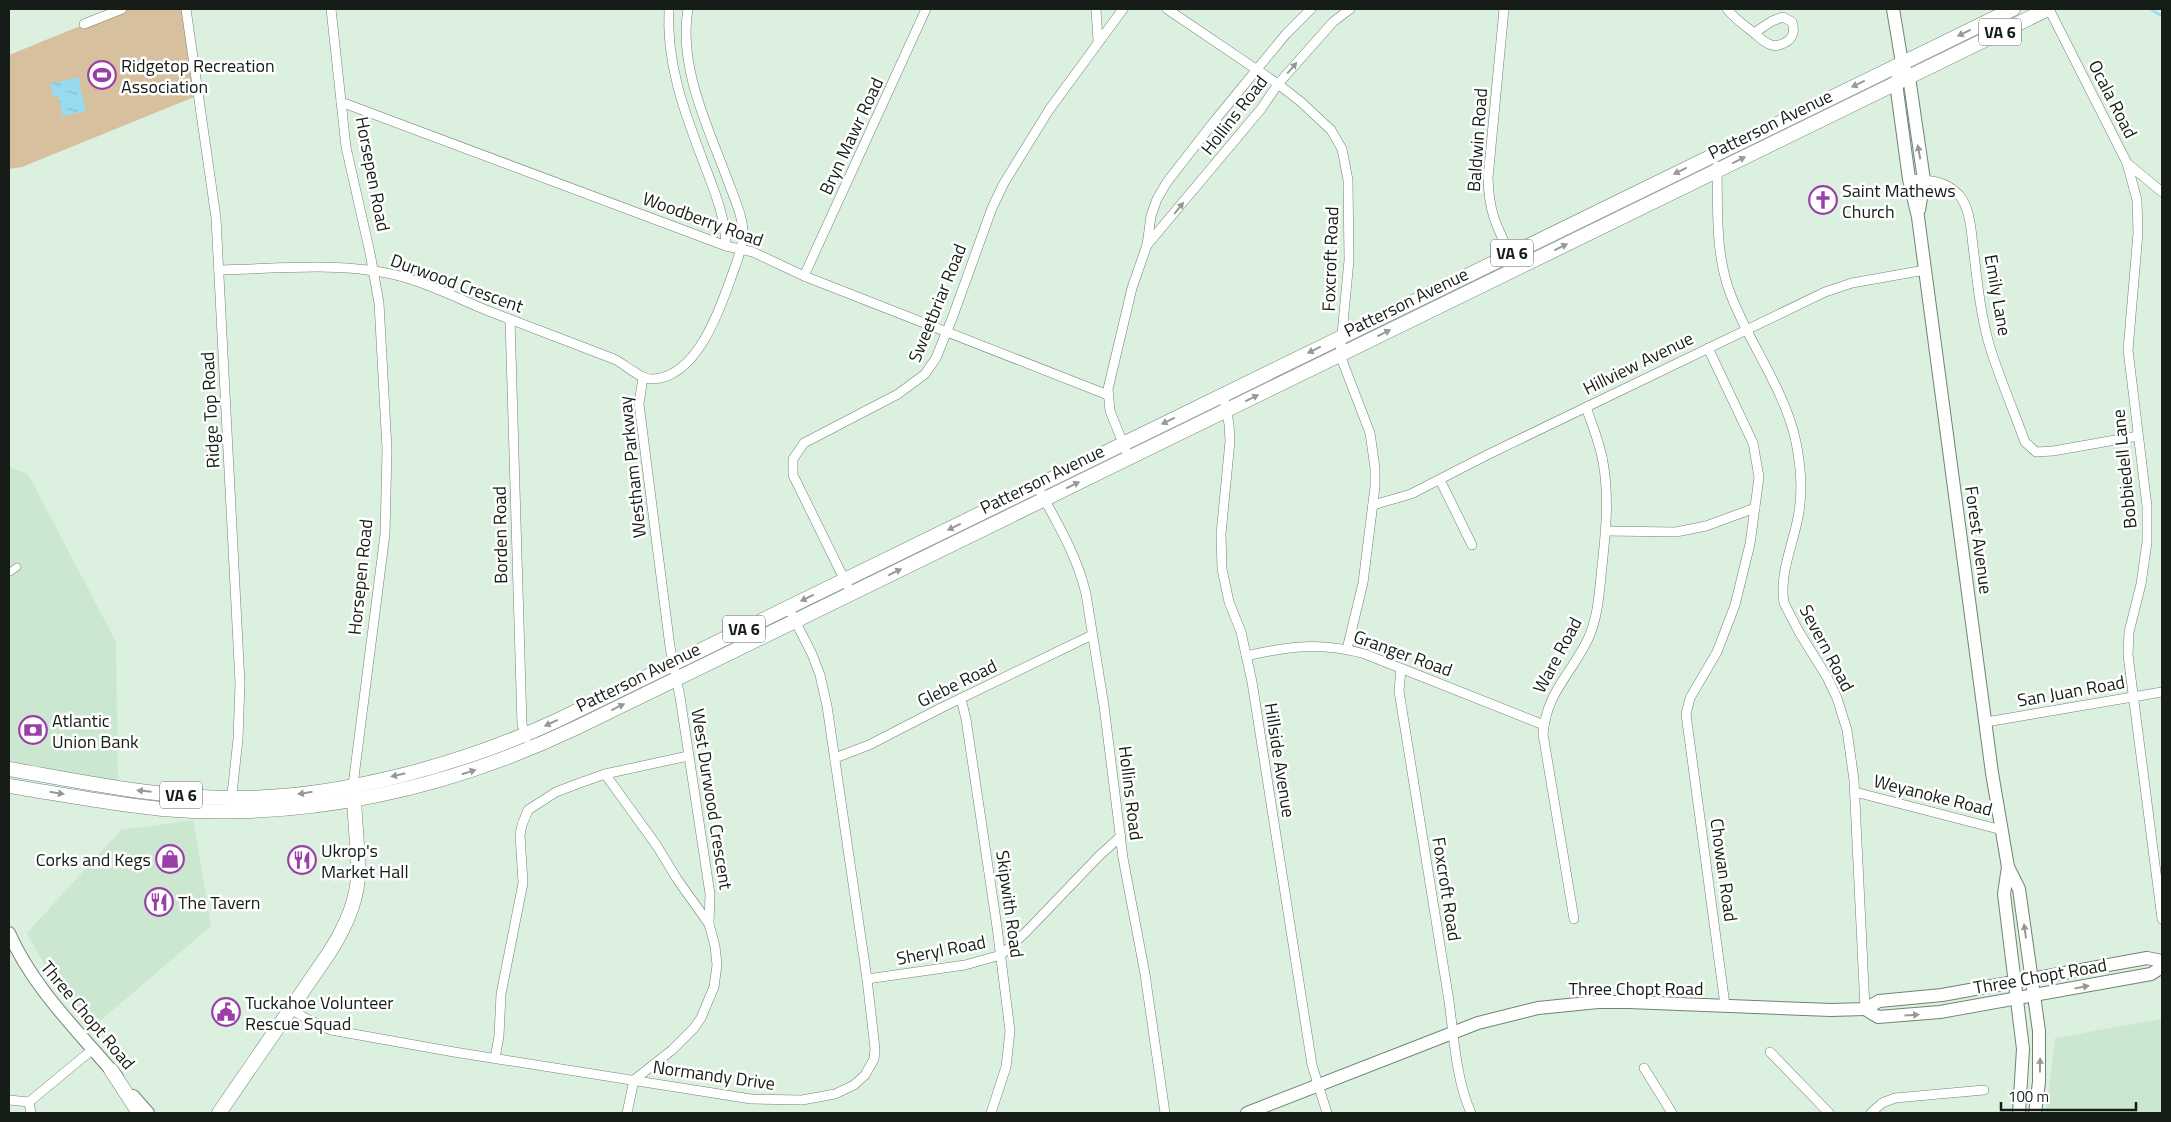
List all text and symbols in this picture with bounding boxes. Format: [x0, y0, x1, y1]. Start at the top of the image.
road number: VA 6 [1979, 18, 2021, 46]
one-way arrow [1957, 29, 1971, 37]
place label: Ridgetop Recreation Association [121, 52, 275, 100]
street label: Ocala Road [2082, 55, 2144, 143]
sports icon: Ridgetop Recreation Association [87, 60, 117, 90]
one-way arrow [1286, 63, 1298, 75]
street label: Hollins Road [1194, 69, 1274, 161]
street label: Bryn Mawr Road [812, 73, 890, 199]
one-way arrow [1851, 80, 1865, 88]
street label: Patterson Avenue [1703, 82, 1837, 166]
street label: Baldwin Road [1460, 87, 1494, 193]
street label: Horsepen Road [349, 114, 397, 234]
one-way arrow [1915, 144, 1923, 160]
one-way arrow [1731, 156, 1746, 164]
one-way arrow [1673, 167, 1688, 175]
place label: Saint Mathews Church [1842, 177, 1956, 225]
street label: Woodberry Road [639, 185, 767, 253]
church icon: Saint Mathews Church [1808, 185, 1838, 215]
one-way arrow [1173, 202, 1184, 214]
street label: Foxcroft Road [1315, 206, 1345, 312]
street label: Sweetbriar Road [901, 240, 973, 366]
road number: VA 6 [1491, 240, 1533, 266]
one-way arrow [1554, 243, 1568, 251]
street label: Durwood Crescent [387, 246, 528, 320]
street label: Emily Lane [1978, 252, 2018, 338]
street label: Patterson Avenue [1339, 260, 1473, 344]
street label: Hillview Avenue [1578, 325, 1698, 401]
one-way arrow [1377, 329, 1391, 337]
one-way arrow [1307, 346, 1322, 354]
street label: Ridge Top Road [193, 351, 227, 469]
street label: Westham Parkway [611, 394, 653, 539]
one-way arrow [1245, 394, 1259, 402]
street label: Bobbiedell Lane [2104, 408, 2144, 530]
one-way arrow [1161, 417, 1176, 426]
street label: Patterson Avenue [975, 437, 1109, 521]
one-way arrow [1066, 481, 1080, 489]
street label: Forest Avenue [1958, 484, 2000, 596]
street label: Borden Road [486, 486, 514, 584]
street label: Horsepen Road [340, 518, 380, 636]
one-way arrow [946, 523, 961, 531]
one-way arrow [888, 568, 902, 576]
one-way arrow [800, 593, 815, 602]
street label: Severn Road [1793, 600, 1861, 696]
street label: Ware Road [1526, 612, 1588, 698]
road number: VA 6 [723, 616, 765, 642]
street label: Granger Road [1350, 623, 1456, 683]
street label: Patterson Avenue [571, 635, 705, 719]
street label: Glebe Road [913, 652, 1001, 714]
street label: San Juan Road [2015, 668, 2127, 714]
street label: Hillside Avenue [1258, 701, 1302, 819]
one-way arrow [610, 703, 625, 711]
place label: Atlantic Union Bank [52, 707, 139, 755]
street label: West Durwood Crescent [684, 707, 740, 892]
bank icon: Atlantic Union Bank [18, 715, 48, 745]
one-way arrow [544, 719, 559, 727]
street label: Hollins Road [1112, 744, 1150, 842]
one-way arrow [461, 767, 476, 775]
street label: Weyanoke Road [1871, 767, 1995, 823]
one-way arrow [390, 771, 405, 779]
road number: VA 6 [160, 782, 202, 808]
one-way arrow [135, 787, 151, 795]
one-way arrow [49, 790, 65, 798]
one-way arrow [297, 790, 313, 798]
street label: Chowan Road [1703, 817, 1745, 923]
street label: Foxcroft Road [1425, 835, 1469, 943]
place label: Ukrop's Market Hall [321, 837, 409, 885]
shop icon: Corks and Kegs [155, 844, 185, 874]
restaurant icon: Ukrop's Market Hall [287, 845, 317, 875]
place label: Corks and Kegs [36, 846, 151, 873]
street label: Skipwith Road [989, 848, 1031, 960]
restaurant icon: The Tavern [144, 887, 174, 917]
place label: The Tavern [178, 889, 260, 916]
one-way arrow [2021, 922, 2029, 938]
street label: Sheryl Road [894, 928, 988, 972]
street label: Three Chopt Road [1971, 951, 2109, 1001]
street label: Three Chopt Road [34, 955, 142, 1075]
street label: Three Chopt Road [1569, 975, 1703, 1002]
one-way arrow [2074, 982, 2090, 990]
place label: Tuckahoe Volunteer Rescue Squad [245, 989, 394, 1037]
public building icon: Tuckahoe Volunteer Rescue Squad [211, 997, 241, 1027]
one-way arrow [1904, 1011, 1920, 1019]
street label: Normandy Drive [651, 1053, 777, 1097]
one-way arrow [2036, 1057, 2044, 1073]
scale bar [2001, 1080, 2136, 1112]
text: 100 m [2008, 1085, 2049, 1108]

